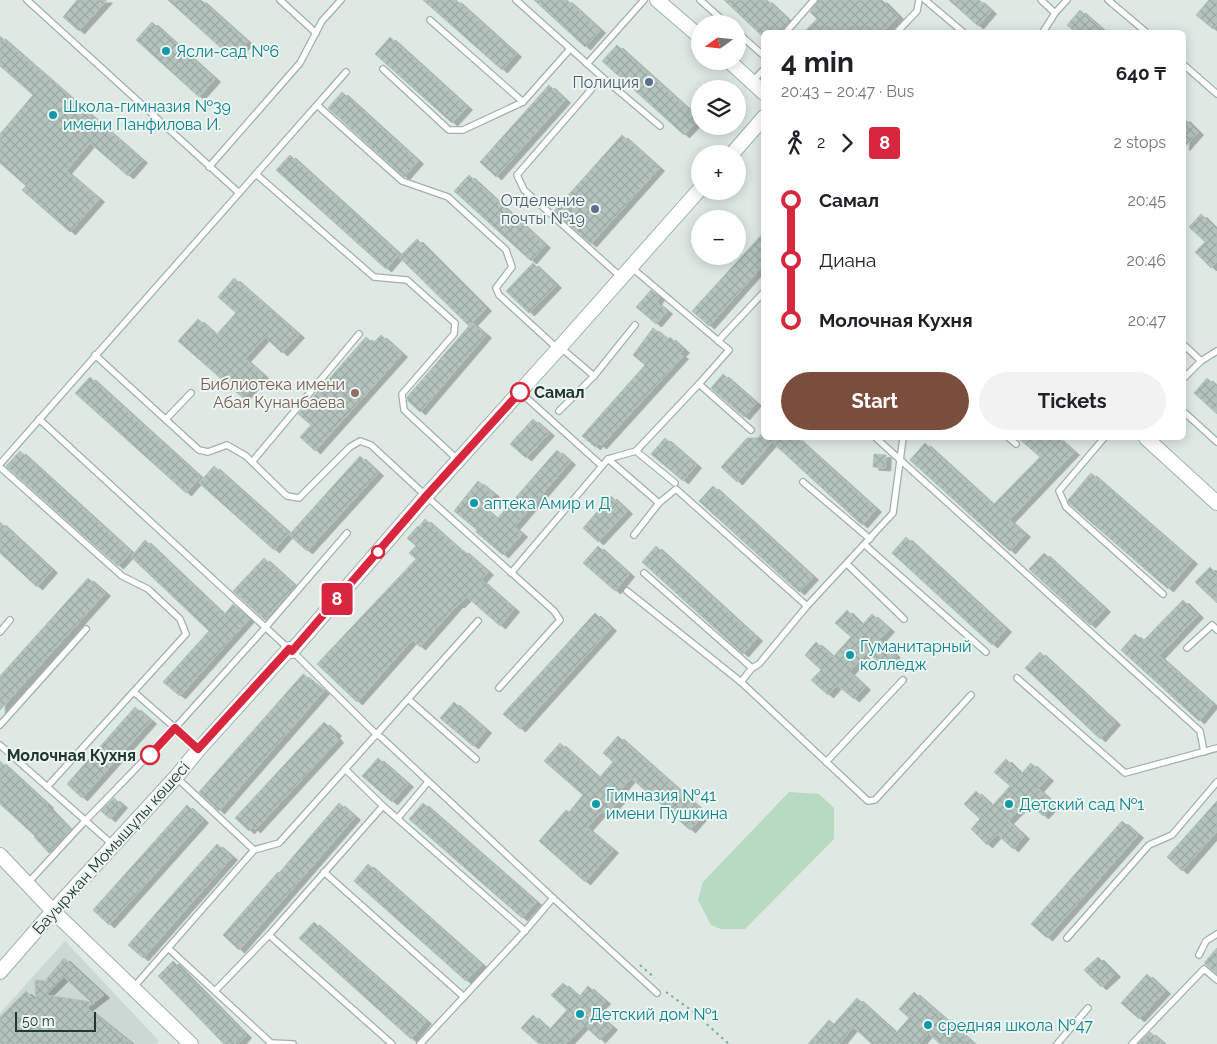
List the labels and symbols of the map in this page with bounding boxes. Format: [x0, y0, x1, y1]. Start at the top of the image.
north arrow [691, 15, 746, 70]
place label: Ясли-сад №6 [176, 42, 279, 61]
marker: Ясли-сад №6 [160, 45, 172, 57]
place label: Полиция [572, 73, 639, 92]
marker: Полиция [643, 76, 655, 88]
place label: Школа-гимназия №39 имени Панфилова И. [63, 97, 231, 134]
marker: Школа-гимназия №39 имени Панфилова И. [47, 109, 59, 121]
place label: Отделение почты №19 [501, 191, 585, 228]
marker: Отделение почты №19 [589, 203, 601, 215]
place label: Библиотека имени Абая Кунанбаева [200, 375, 345, 412]
marker: Самал [510, 382, 530, 402]
place label: Самал [534, 383, 585, 402]
marker: Библиотека имени Абая Кунанбаева [349, 387, 361, 399]
place label: аптека Амир и Д [484, 494, 610, 513]
marker: аптека Амир и Д [468, 497, 480, 509]
unlabelled marker [371, 545, 385, 559]
line badge: 8 [321, 583, 353, 615]
place label: Гуманитарный колледж [860, 637, 972, 674]
marker: Гуманитарный колледж [844, 649, 856, 661]
marker: Молочная Кухня [140, 745, 160, 765]
place label: Молочная Кухня [7, 746, 136, 765]
street label: Бауыржан Момышұлы көшесі [28, 758, 194, 938]
place label: Гимназия №41 имени Пушкина [606, 786, 728, 823]
place label: Детский сад №1 [1019, 795, 1144, 814]
marker: Гимназия №41 имени Пушкина [590, 798, 602, 810]
marker: Детский сад №1 [1003, 798, 1015, 810]
place label: Детский дом №1 [590, 1005, 719, 1024]
marker: Детский дом №1 [574, 1008, 586, 1020]
scale bar [15, 1009, 96, 1032]
place label: средняя школа №47 [938, 1016, 1093, 1035]
marker: средняя школа №47 [922, 1019, 934, 1031]

